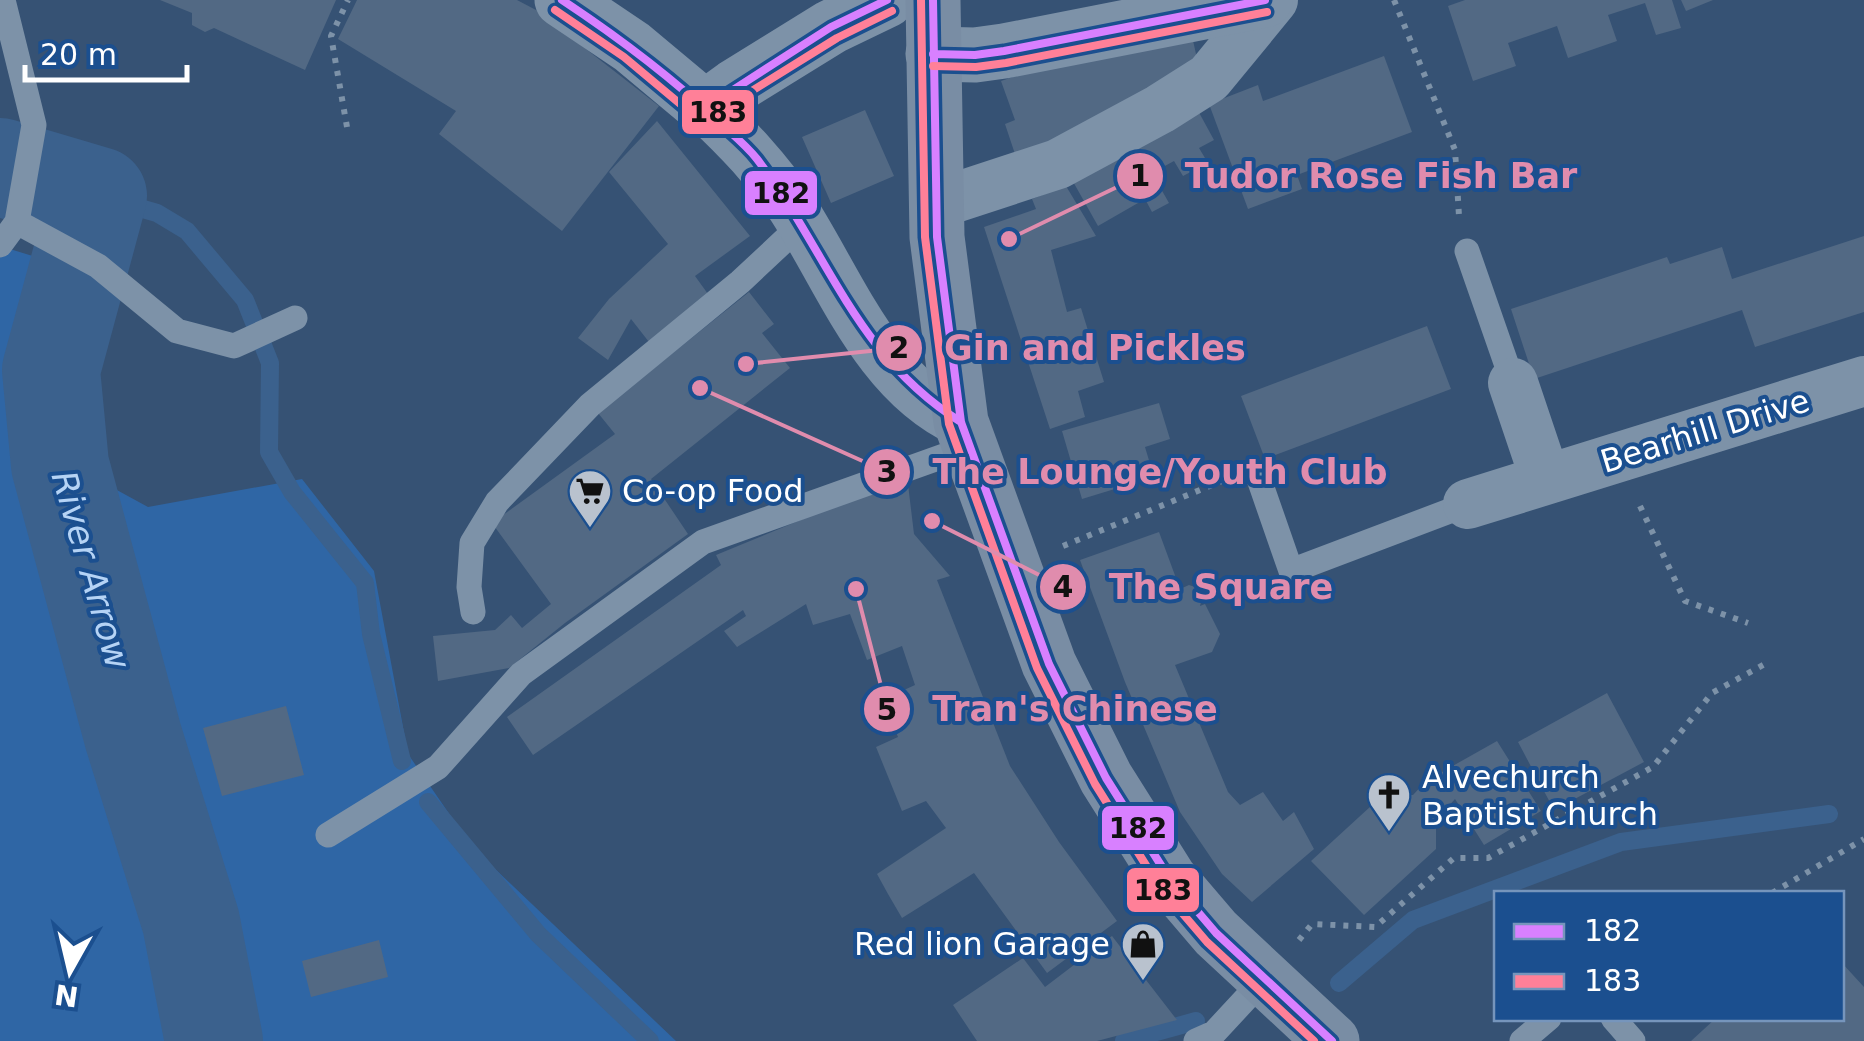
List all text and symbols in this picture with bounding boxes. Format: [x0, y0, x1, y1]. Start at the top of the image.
scale bar [25, 20, 188, 82]
text: 20 m [40, 37, 117, 72]
line badge: 183 [680, 88, 756, 136]
text: 183 [689, 96, 747, 129]
callout: Tudor Rose Fish Bar [1115, 143, 1598, 208]
text: Tudor Rose Fish Bar [1185, 156, 1578, 196]
text: 1 [1130, 158, 1150, 193]
line badge: 182 [743, 169, 819, 217]
text: 182 [752, 177, 810, 210]
callout: Gin and Pickles [874, 315, 1266, 380]
text: Gin and Pickles [944, 328, 1246, 368]
text: 2 [889, 330, 909, 365]
street label: Bearhill Drive [1596, 381, 1814, 481]
callout: The Lounge/Youth Club [862, 439, 1407, 504]
text: The Lounge/Youth Club [932, 452, 1388, 492]
text: 3 [877, 454, 897, 489]
water label: River Arrow [44, 466, 139, 674]
supermarket icon: Co-op Food [567, 468, 613, 529]
place label: Co-op Food [622, 472, 803, 510]
callout: The Square [1038, 554, 1353, 619]
text: The Square [1109, 567, 1333, 607]
text: 4 [1053, 569, 1073, 604]
callout: Tran's Chinese [862, 677, 1238, 742]
text: Tran's Chinese [932, 689, 1218, 729]
text: 5 [877, 692, 897, 727]
place label: Alvechurch Baptist Church [1422, 758, 1658, 833]
church icon: Alvechurch Baptist Church [1366, 772, 1412, 833]
line badge: 182 [1100, 804, 1176, 852]
text: 182 [1109, 812, 1167, 845]
line badge: 183 [1125, 866, 1201, 914]
text: 183 [1134, 874, 1192, 907]
legend [1494, 891, 1844, 1021]
text: 182 [1584, 913, 1641, 948]
north arrow [20, 921, 120, 1021]
shop icon: Red lion Garage [1120, 921, 1166, 982]
place label: Red lion Garage [854, 925, 1110, 963]
text: 183 [1584, 963, 1641, 998]
text: N [53, 977, 80, 1013]

